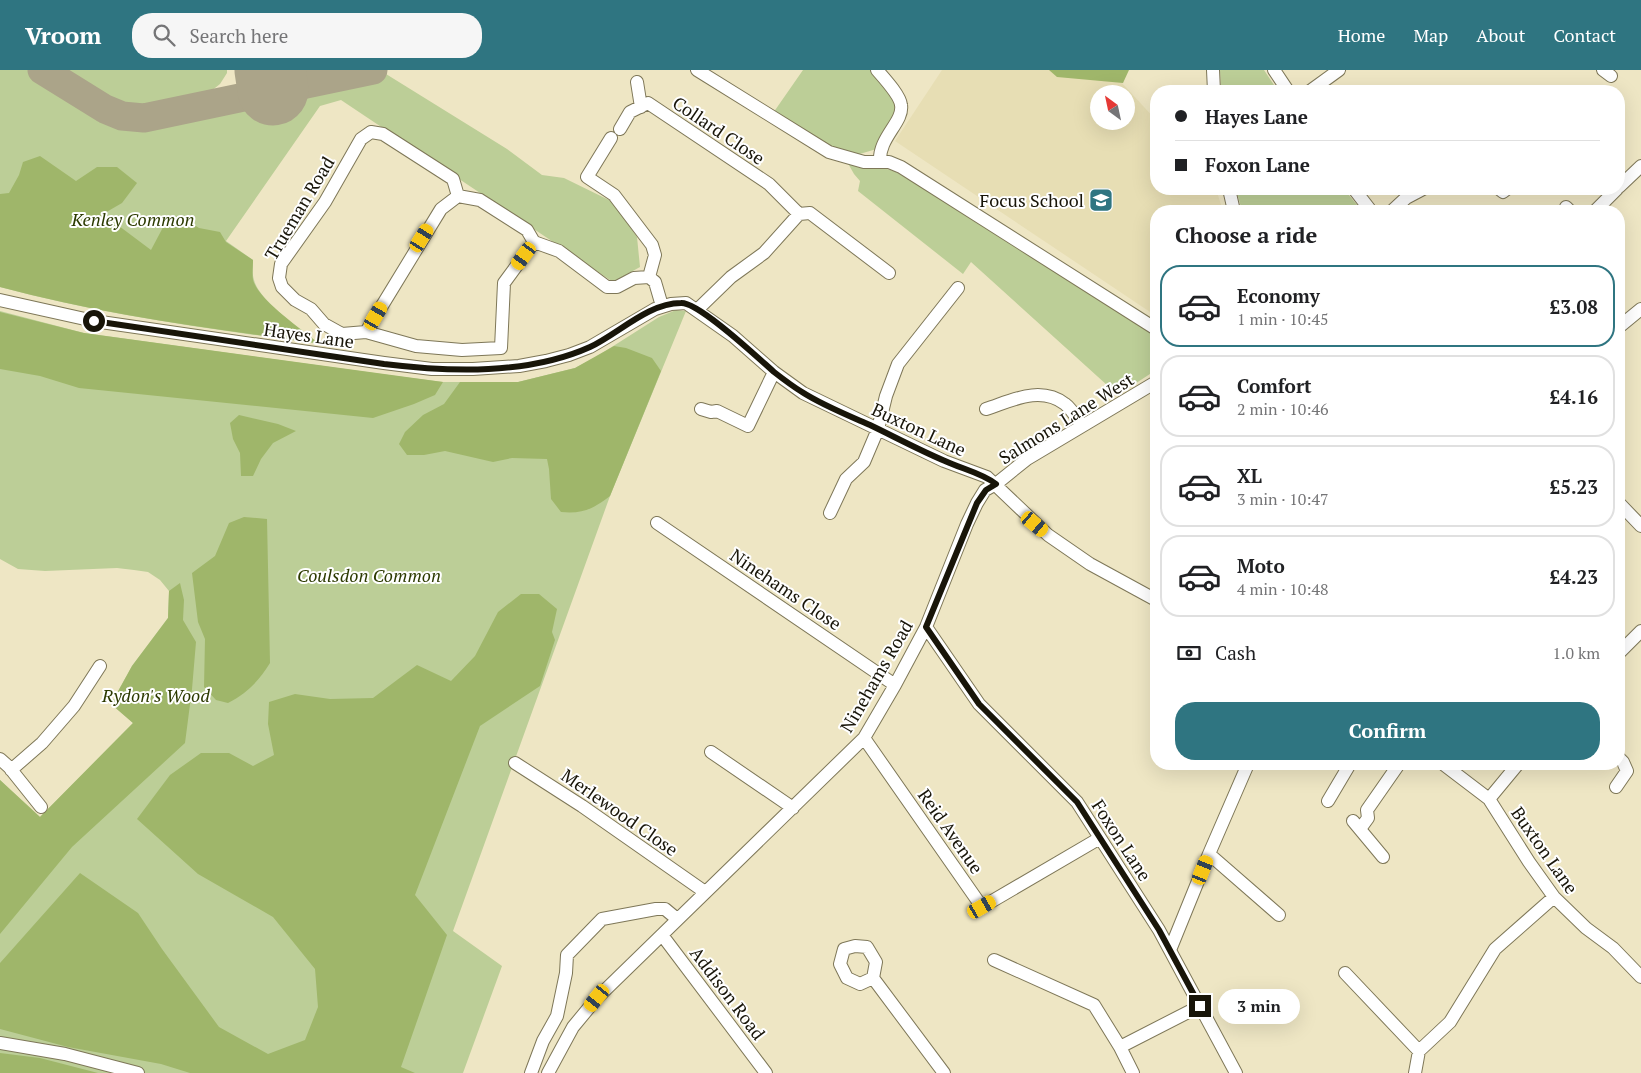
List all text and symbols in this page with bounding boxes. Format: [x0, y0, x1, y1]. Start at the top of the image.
search box [132, 13, 482, 58]
text: Vroom [25, 19, 102, 51]
icon: search [150, 21, 178, 49]
text: Search here [190, 23, 288, 48]
text: Home [1338, 23, 1385, 47]
text: Map [1413, 23, 1448, 47]
text: About [1476, 23, 1525, 47]
text: Contact [1553, 23, 1616, 47]
north arrow [1090, 85, 1135, 130]
map controls [1090, 85, 1135, 130]
street label: Collard Close [668, 90, 770, 170]
text: Hayes Lane [1205, 104, 1308, 129]
street label: Trueman Road [259, 152, 339, 264]
text: Foxon Lane [1205, 152, 1310, 177]
school or university icon: Focus School [1088, 187, 1114, 213]
place label: Focus School [979, 188, 1084, 212]
park label: Kenley Common [70, 207, 195, 231]
text: Choose a ride [1175, 220, 1317, 249]
car [407, 221, 436, 255]
car [509, 239, 538, 273]
text: Economy [1237, 283, 1320, 308]
icon: car [1177, 284, 1222, 329]
text: £3.08 [1549, 294, 1598, 319]
car [362, 299, 389, 333]
text: 1 min · 10:45 [1237, 308, 1329, 330]
route start [83, 310, 105, 332]
street label: Hayes Lane [262, 317, 356, 353]
street label: Salmons Lane West [994, 367, 1138, 469]
text: Comfort [1237, 373, 1312, 398]
icon: car [1177, 374, 1222, 419]
text: £4.16 [1549, 384, 1598, 409]
street label: Buxton Lane [868, 397, 970, 461]
text: 2 min · 10:46 [1237, 398, 1329, 420]
text: XL [1237, 463, 1262, 488]
icon: car [1177, 464, 1222, 509]
text: £5.23 [1549, 474, 1598, 499]
text: 3 min · 10:47 [1237, 488, 1329, 510]
car [1018, 509, 1051, 539]
street label: Ninehams Close [726, 543, 846, 635]
text: Moto [1237, 553, 1285, 578]
icon: car [1177, 554, 1222, 599]
park label: Coulsdon Common [297, 563, 441, 587]
text: £4.23 [1549, 564, 1598, 589]
text: 4 min · 10:48 [1237, 578, 1329, 600]
street label: Ninehams Road [834, 615, 918, 736]
icon: cash [1175, 639, 1203, 667]
text: Cash [1215, 640, 1256, 665]
text: 1.0 km [1553, 642, 1600, 664]
park label: Rydon's Wood [101, 683, 210, 707]
button: Confirm [1175, 702, 1600, 760]
street label: Merlewood Close [557, 763, 683, 861]
street label: Reid Avenue [913, 784, 989, 878]
street label: Foxon Lane [1087, 795, 1157, 885]
street label: Buxton Lane [1506, 802, 1584, 898]
car [1190, 853, 1215, 887]
car [965, 893, 998, 921]
street label: Addison Road [685, 942, 771, 1044]
car [581, 982, 612, 1014]
callout: 3 min [1218, 988, 1300, 1024]
route end [1189, 995, 1211, 1017]
text: 3 min [1237, 995, 1281, 1017]

